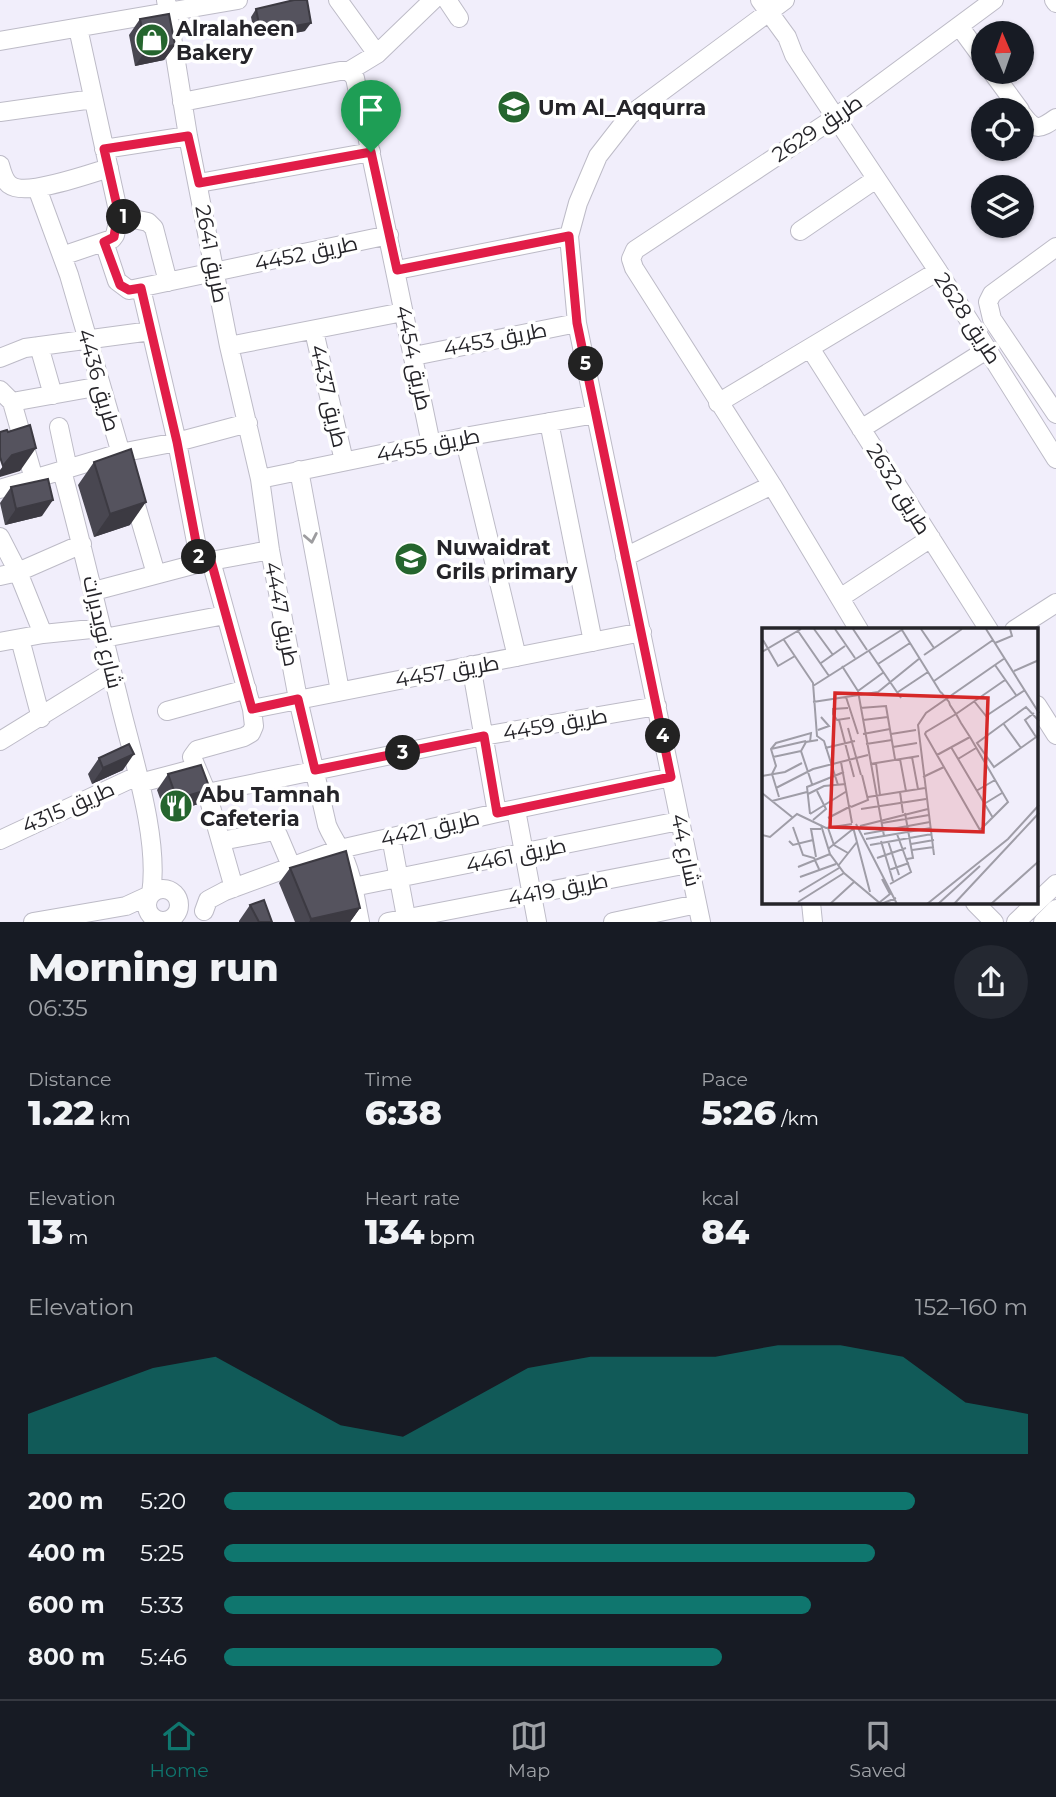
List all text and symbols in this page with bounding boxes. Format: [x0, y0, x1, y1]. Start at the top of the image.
place label: Alralaheen Bakery [175, 16, 294, 65]
shop icon: Alralaheen Bakery [133, 21, 171, 59]
north arrow [971, 21, 1034, 84]
map controls [971, 21, 1034, 238]
pin [341, 80, 401, 152]
school or university icon: Um Al_Aqqurra [495, 88, 533, 126]
street label: طريق 2629 [767, 89, 867, 168]
icon: arrive [352, 91, 390, 129]
place label: Um Al_Aqqurra [538, 95, 706, 120]
button: locate [971, 98, 1034, 161]
button: layers [971, 175, 1034, 238]
pin: 1 [106, 200, 142, 234]
street label: طريق 2641 [189, 203, 234, 305]
text: 1 [120, 205, 127, 228]
street label: طريق 4452 [252, 230, 360, 277]
street label: طريق 2628 [928, 268, 1007, 369]
street label: طريق 4454 [390, 303, 437, 413]
street label: طريق 4453 [441, 317, 549, 362]
street label: طريق 4436 [71, 326, 126, 434]
street label: طريق 4437 [304, 342, 353, 450]
pin: 5 [568, 346, 604, 382]
text: 5 [580, 352, 591, 375]
street label: طريق 4455 [374, 423, 482, 468]
street label: طريق 2632 [861, 439, 937, 539]
one-way arrow [303, 532, 318, 544]
place label: Nuwaidrat Grils primary [436, 535, 578, 584]
pin: 2 [182, 540, 216, 574]
school or university icon: Nuwaidrat Grils primary [392, 540, 430, 578]
text: 2 [193, 545, 204, 568]
street label: طريق 4447 [259, 559, 304, 669]
street label: شارع نويديرات [76, 573, 128, 691]
inset map [762, 628, 1038, 904]
street label: طريق 4457 [393, 650, 501, 693]
street label: طريق 4459 [501, 702, 609, 746]
pin: 4 [646, 718, 680, 754]
text: 4 [656, 724, 669, 747]
pin: 3 [386, 736, 420, 770]
text: 3 [397, 741, 408, 764]
street label: طريق 4315 [18, 776, 118, 839]
place label: Abu Tamnah Cafeteria [199, 782, 340, 831]
restaurant icon: Abu Tamnah Cafeteria [157, 787, 195, 825]
street label: طريق 4421 [378, 804, 482, 852]
street label: شارع 44 [664, 811, 706, 889]
street label: طريق 4461 [464, 832, 569, 879]
street label: طريق 4419 [506, 867, 610, 912]
text: Morning run [28, 944, 279, 991]
button: share [954, 945, 1028, 1019]
text: 06:35 [28, 994, 88, 1022]
text: Distance [28, 1068, 111, 1091]
text: Time [365, 1068, 412, 1091]
text: Pace [701, 1068, 748, 1091]
text: 1.22 [28, 1091, 94, 1134]
text: 6:38 [365, 1091, 442, 1134]
text: 5:26 [701, 1091, 776, 1134]
text: km [94, 1107, 131, 1130]
text: /km [776, 1107, 819, 1130]
text: Elevation [28, 1187, 116, 1210]
text: Heart rate [365, 1187, 460, 1210]
text: kcal [701, 1187, 739, 1210]
text: 13 [28, 1210, 63, 1253]
text: 134 [365, 1210, 424, 1253]
text: 84 [701, 1210, 749, 1253]
text: m [63, 1226, 88, 1249]
text: bpm [424, 1226, 475, 1249]
text: Elevation [28, 1293, 134, 1321]
text: 152–160 m [915, 1293, 1028, 1321]
text: 200 m [28, 1487, 103, 1515]
text: 5:20 [140, 1487, 186, 1515]
text: 400 m [28, 1539, 106, 1567]
text: 5:25 [140, 1539, 184, 1567]
text: 600 m [28, 1591, 105, 1619]
text: 5:33 [140, 1591, 184, 1619]
text: 800 m [28, 1643, 105, 1671]
text: 5:46 [140, 1643, 187, 1671]
tab: Home [150, 1717, 209, 1782]
tab: Map [508, 1717, 550, 1782]
tab: Saved [849, 1717, 906, 1782]

